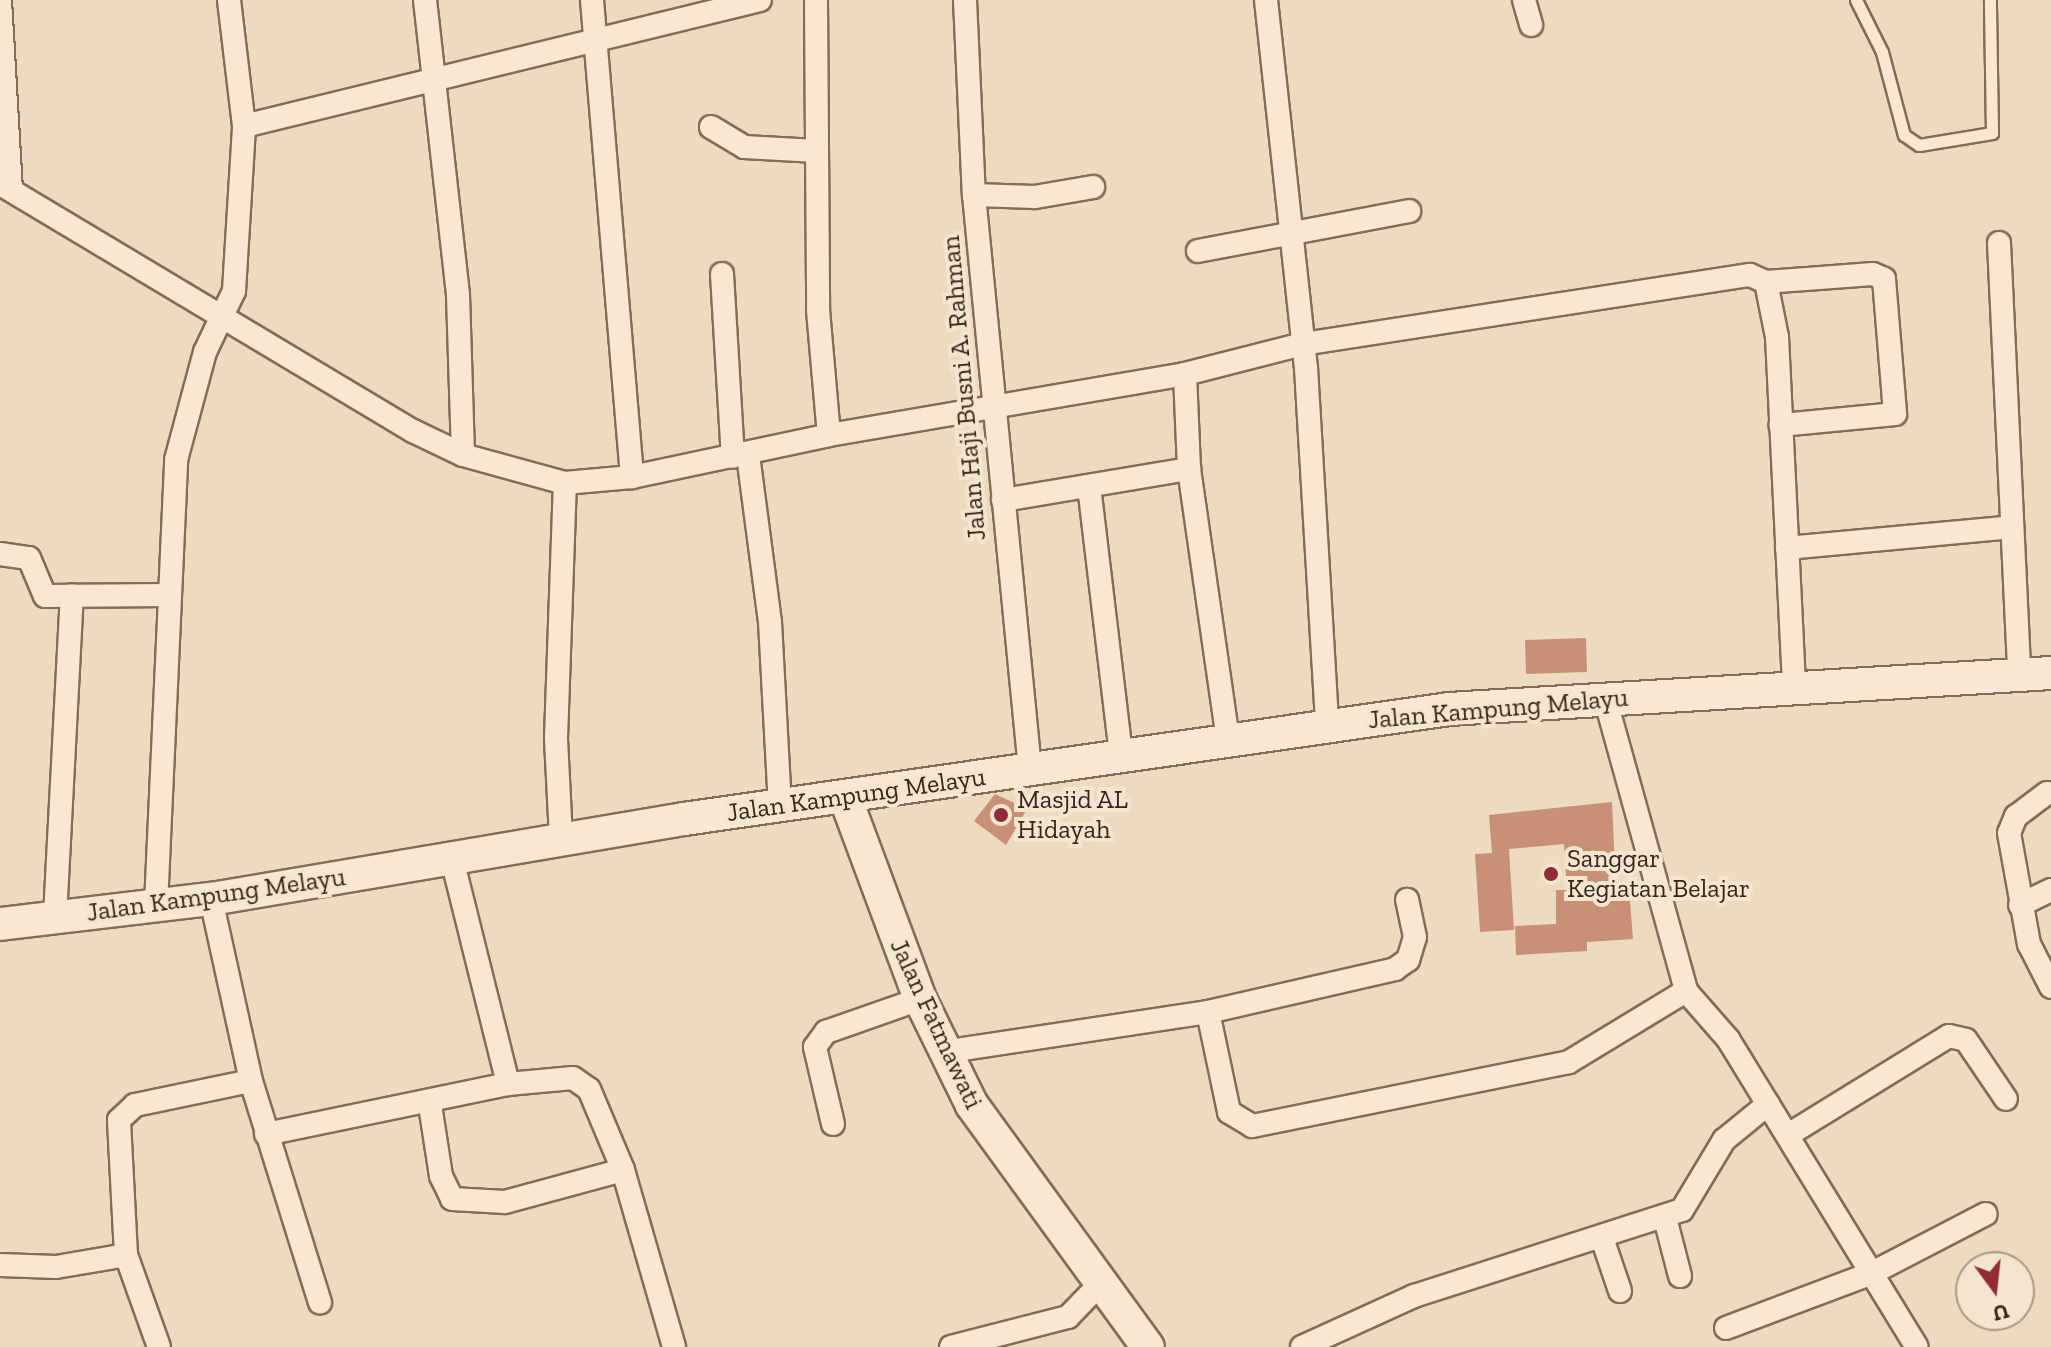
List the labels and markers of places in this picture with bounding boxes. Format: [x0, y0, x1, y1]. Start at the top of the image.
place label: Masjid AL Hidayah [1017, 784, 1129, 846]
marker: Masjid AL Hidayah [992, 806, 1010, 824]
place label: Sanggar Kegiatan Belajar [1567, 843, 1750, 904]
marker: Sanggar Kegiatan Belajar [1542, 865, 1560, 883]

